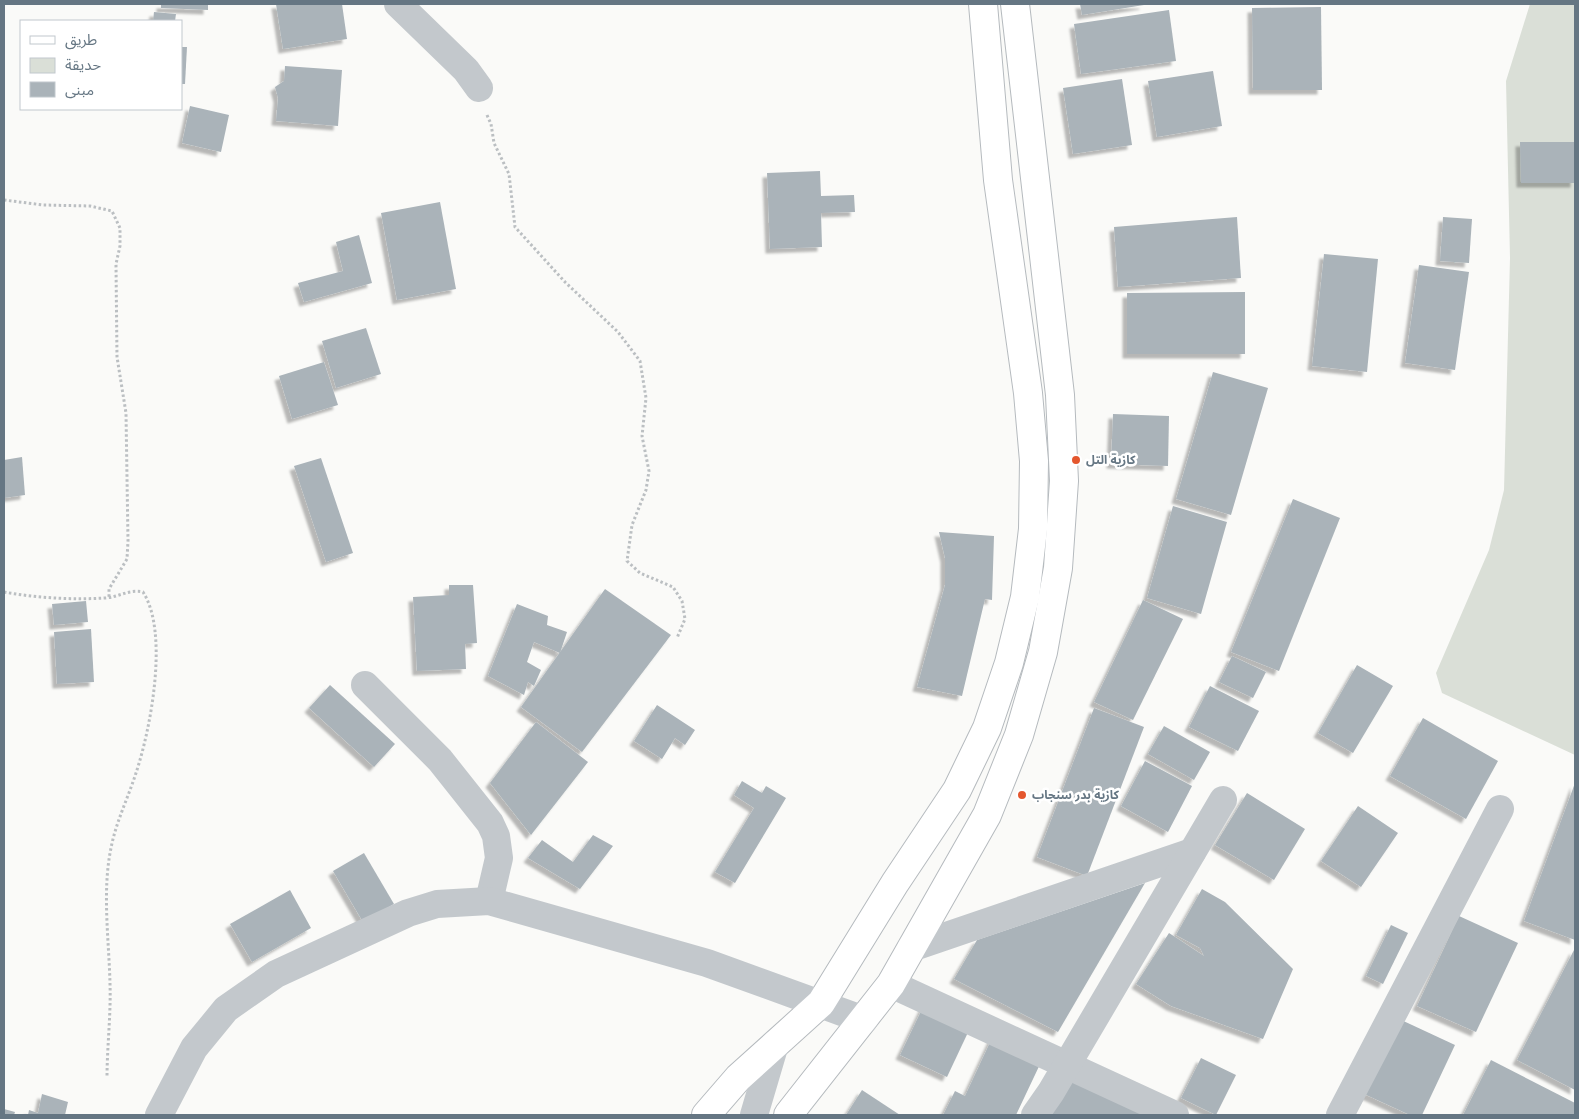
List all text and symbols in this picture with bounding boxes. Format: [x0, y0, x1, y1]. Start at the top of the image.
legend [20, 20, 182, 110]
text: طريق [65, 30, 97, 50]
text: حديقة [65, 55, 101, 74]
text: مبنى [65, 80, 94, 99]
place label: كازية التل [1086, 452, 1136, 467]
marker: كازية التل [1070, 454, 1082, 466]
place label: كازية بدر سنجاب [1032, 787, 1120, 802]
marker: كازية بدر سنجاب [1016, 789, 1028, 801]

